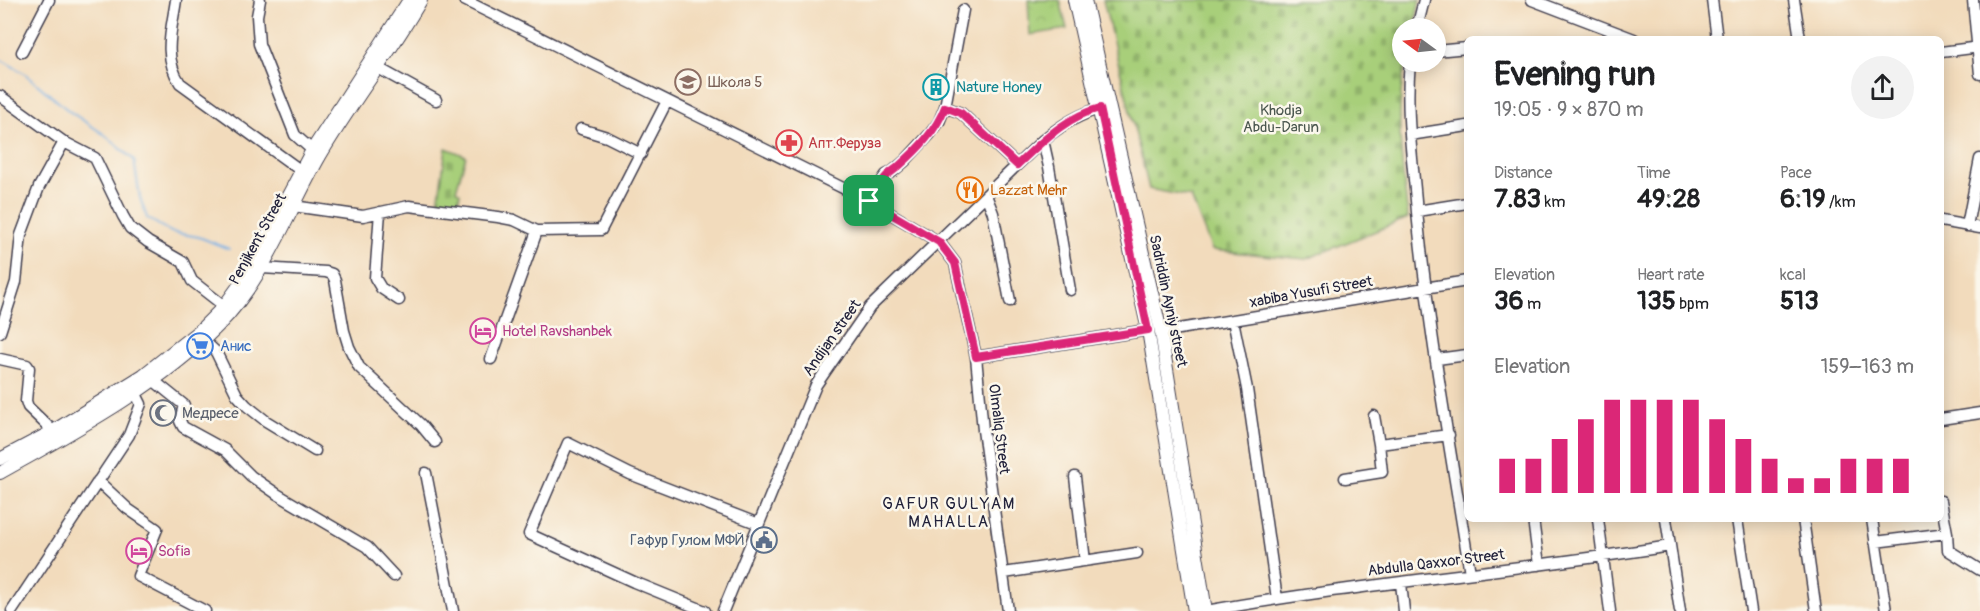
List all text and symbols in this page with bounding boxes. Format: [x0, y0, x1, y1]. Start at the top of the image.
north arrow [1392, 18, 1446, 72]
map controls [1392, 18, 1446, 72]
text: Evening run [1494, 54, 1655, 95]
button: share [1851, 56, 1914, 119]
school or university icon: Школа 5 [673, 67, 703, 97]
building icon: Nature Honey [921, 72, 951, 102]
place label: Школа 5 [708, 73, 762, 92]
place label: Nature Honey [956, 78, 1042, 97]
text: 19:05 · 9 × 870 m [1494, 97, 1644, 122]
park label: Khodja Abdu-Darun [1243, 101, 1319, 137]
pharmacy icon: Апт.Феруза [774, 128, 804, 158]
place label: Апт.Феруза [808, 134, 881, 153]
text: Distance [1494, 163, 1553, 183]
text: Time [1637, 163, 1670, 183]
text: Pace [1780, 163, 1812, 183]
pin [843, 175, 894, 226]
restaurant icon: Lazzat Mehr [955, 175, 985, 205]
place label: Lazzat Mehr [990, 181, 1068, 200]
text: 7.83 [1494, 183, 1541, 215]
text: 49:28 [1637, 183, 1700, 215]
text: 6:19 [1780, 183, 1826, 215]
icon: arrive [852, 184, 885, 217]
street label: Penjikent Street [225, 189, 291, 288]
text: km [1541, 192, 1565, 212]
text: /km [1826, 192, 1856, 212]
street label: Sadriddin Ayniy street [1145, 233, 1192, 370]
text: Elevation [1494, 265, 1555, 285]
text: Heart rate [1637, 265, 1704, 285]
text: kcal [1780, 265, 1806, 285]
street label: xabiba Yusufi Street [1248, 272, 1375, 312]
text: 36 [1494, 285, 1524, 317]
text: 135 [1637, 285, 1676, 317]
text: 513 [1780, 285, 1819, 317]
text: m [1524, 294, 1541, 314]
text: bpm [1676, 294, 1709, 314]
street label: Andijan street [799, 295, 866, 380]
hotel icon: Hotel Ravshanbek [468, 316, 498, 346]
place label: Hotel Ravshanbek [502, 322, 613, 341]
supermarket icon: Анис [185, 331, 215, 361]
place label: Анис [220, 337, 252, 356]
text: Elevation [1494, 354, 1570, 379]
text: 159–163 m [1821, 354, 1914, 379]
street label: Olmaliq Street [984, 383, 1014, 476]
mosque icon: Медресе [148, 398, 178, 428]
place label: Медресе [182, 404, 239, 423]
district label: GAFUR GULYAM MAHALLA [882, 494, 1016, 532]
public building icon: Гафур Гулом МФЙ [749, 525, 779, 555]
place label: Гафур Гулом МФЙ [630, 531, 744, 550]
hotel icon: Sofia [124, 536, 154, 566]
place label: Sofia [158, 542, 191, 561]
street label: Abdulla Qaxxor Street [1366, 545, 1507, 581]

